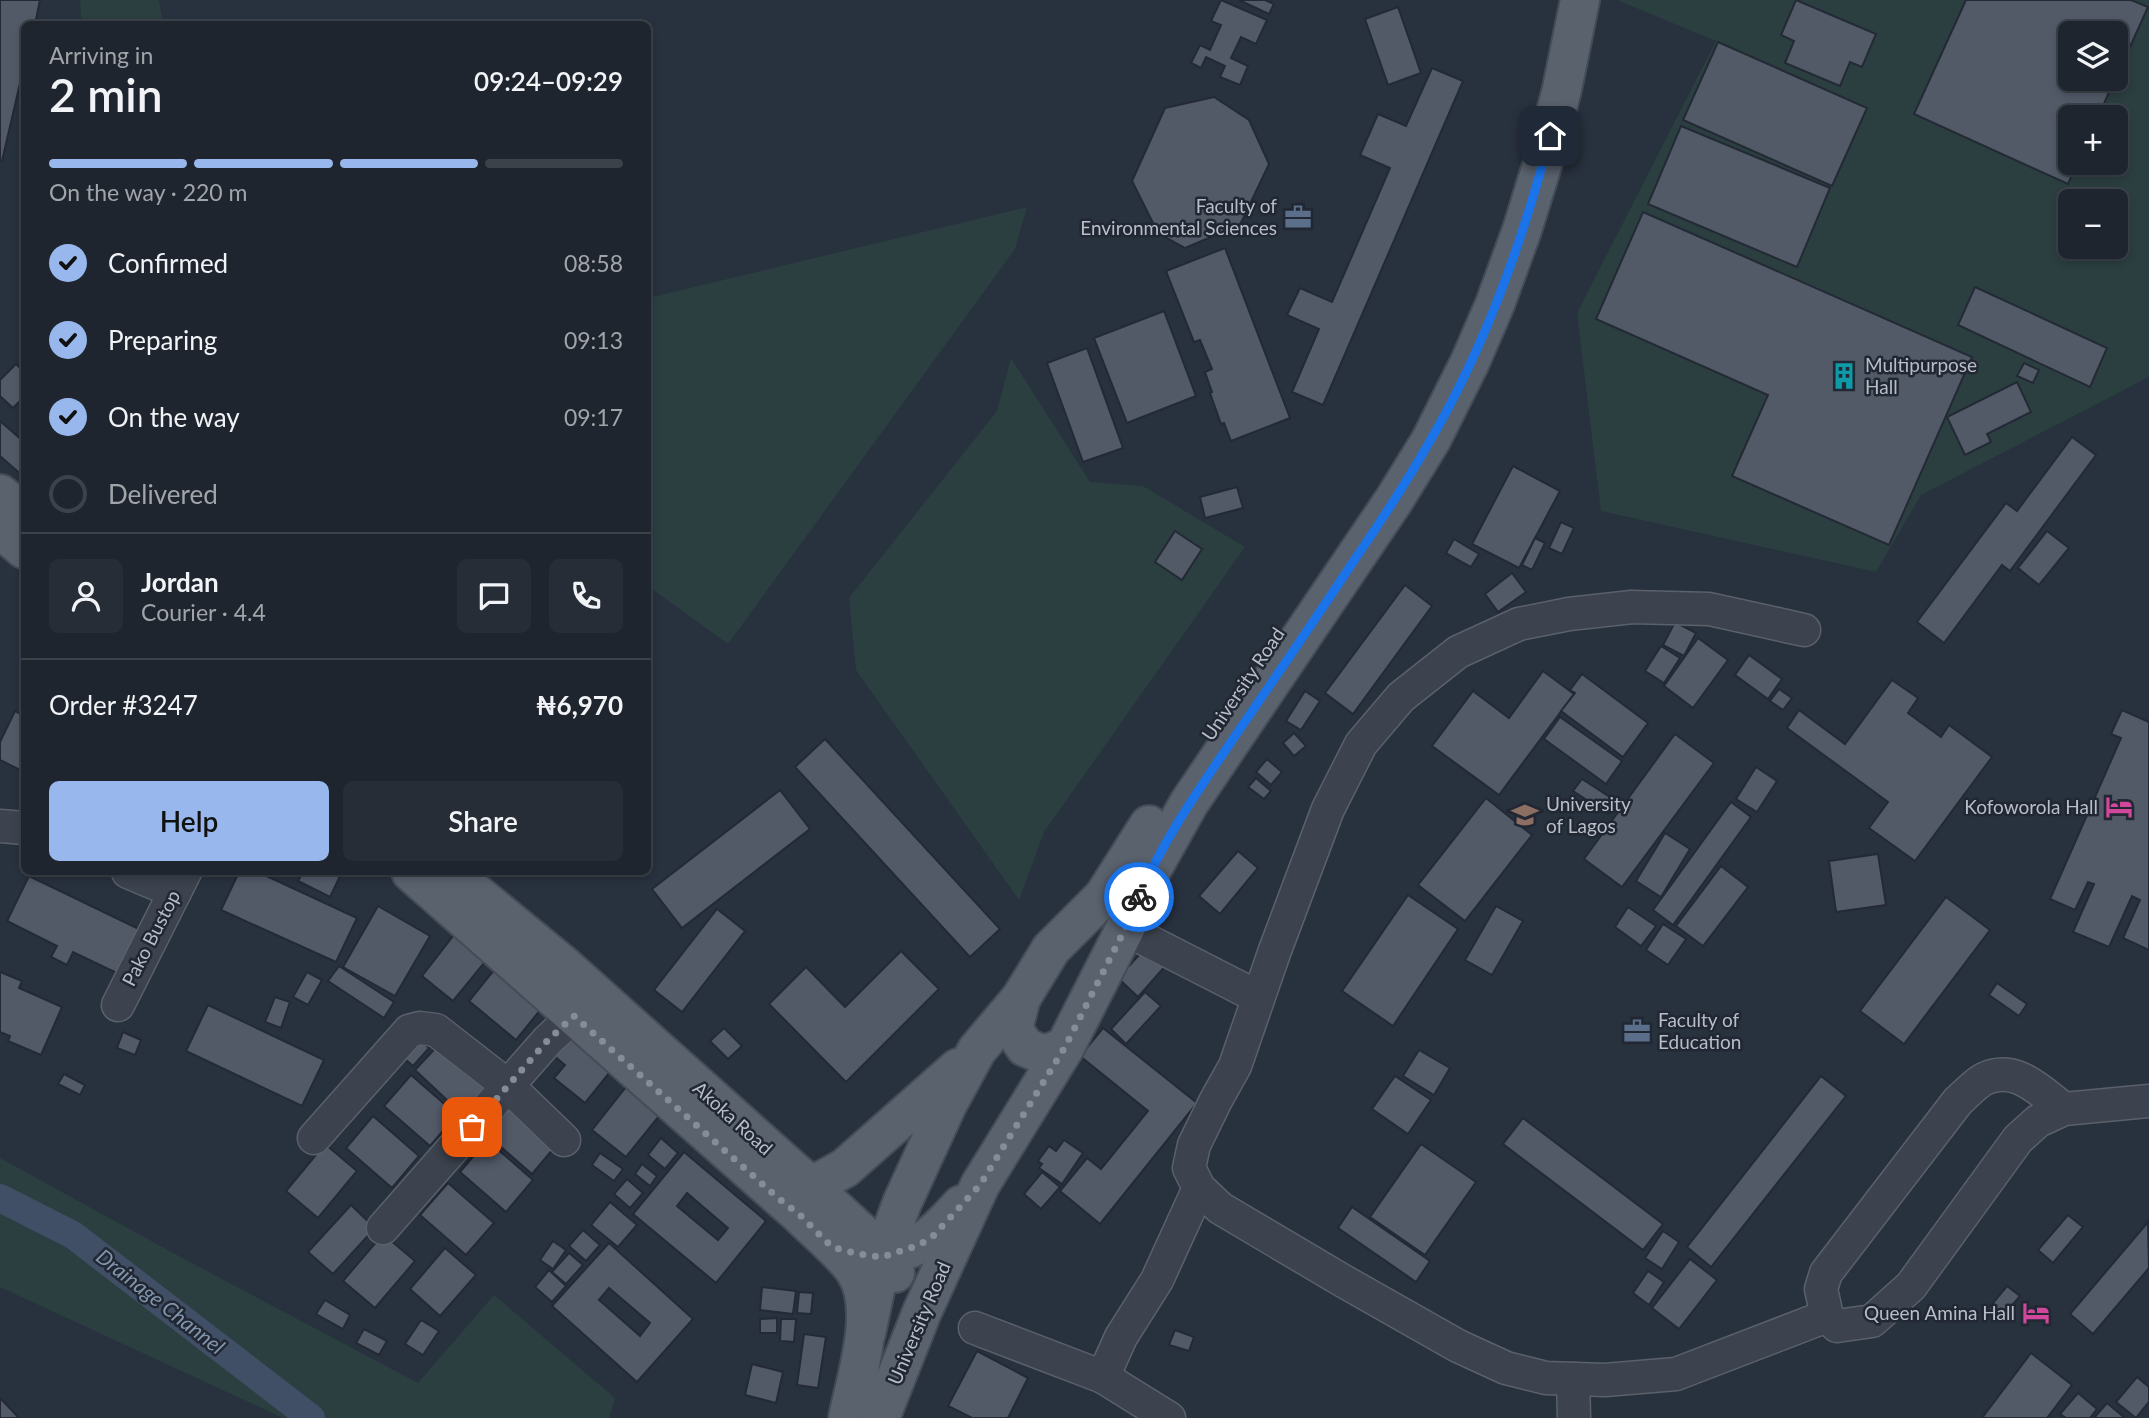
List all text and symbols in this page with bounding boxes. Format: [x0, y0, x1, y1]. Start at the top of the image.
map controls [2058, 21, 2128, 259]
button: layers [2058, 21, 2128, 91]
text: Arriving in [49, 41, 153, 69]
text: 09:24–09:29 [474, 65, 623, 97]
text: 2 min [49, 67, 163, 122]
button: + [2058, 105, 2128, 175]
pin [1520, 106, 1580, 166]
icon: home [1531, 117, 1569, 155]
text: On the way · 220 m [49, 178, 248, 206]
button: − [2058, 189, 2128, 259]
place label: Faculty of Environmental Sciences [1080, 194, 1277, 239]
office icon: Faculty of Environmental Sciences [1283, 202, 1313, 232]
icon: check [49, 244, 87, 282]
text: Confirmed [108, 247, 228, 279]
text: 08:58 [564, 249, 623, 277]
icon: check [49, 321, 87, 359]
text: Preparing [108, 324, 217, 356]
text: 09:13 [564, 326, 623, 354]
place label: Multipurpose Hall [1865, 353, 1977, 398]
building icon: Multipurpose Hall [1829, 361, 1859, 391]
icon: check [49, 398, 87, 436]
text: On the way [108, 401, 240, 433]
text: 09:17 [564, 403, 623, 431]
text: Delivered [108, 478, 218, 510]
button: person [49, 559, 123, 633]
button: chat [457, 559, 531, 633]
button: phone [549, 559, 623, 633]
text: Jordan [141, 566, 219, 598]
text: Courier · 4.4 [141, 598, 266, 626]
street label: University Road [1196, 623, 1289, 745]
text: Order #3247 [49, 689, 198, 721]
text: ₦6,970 [536, 689, 623, 721]
button: Help [49, 781, 329, 861]
button: Share [343, 781, 623, 861]
place label: University of Lagos [1546, 792, 1631, 837]
hotel icon: Kofoworola Hall [2104, 792, 2134, 822]
place label: Kofoworola Hall [1964, 795, 2098, 818]
school or university icon: University of Lagos [1510, 800, 1540, 830]
courier [1104, 862, 1174, 932]
icon: bike [1120, 878, 1158, 916]
street label: Pako Bustop [117, 886, 184, 990]
place label: Faculty of Education [1658, 1008, 1741, 1053]
office icon: Faculty of Education [1622, 1016, 1652, 1046]
street label: Akoka Road [689, 1076, 778, 1159]
pin [442, 1097, 502, 1157]
icon: bag [453, 1108, 491, 1146]
water label: Drainage Channel [92, 1243, 230, 1359]
street label: University Road [882, 1258, 955, 1388]
hotel icon: Queen Amina Hall [2021, 1298, 2051, 1328]
place label: Queen Amina Hall [1864, 1301, 2015, 1324]

